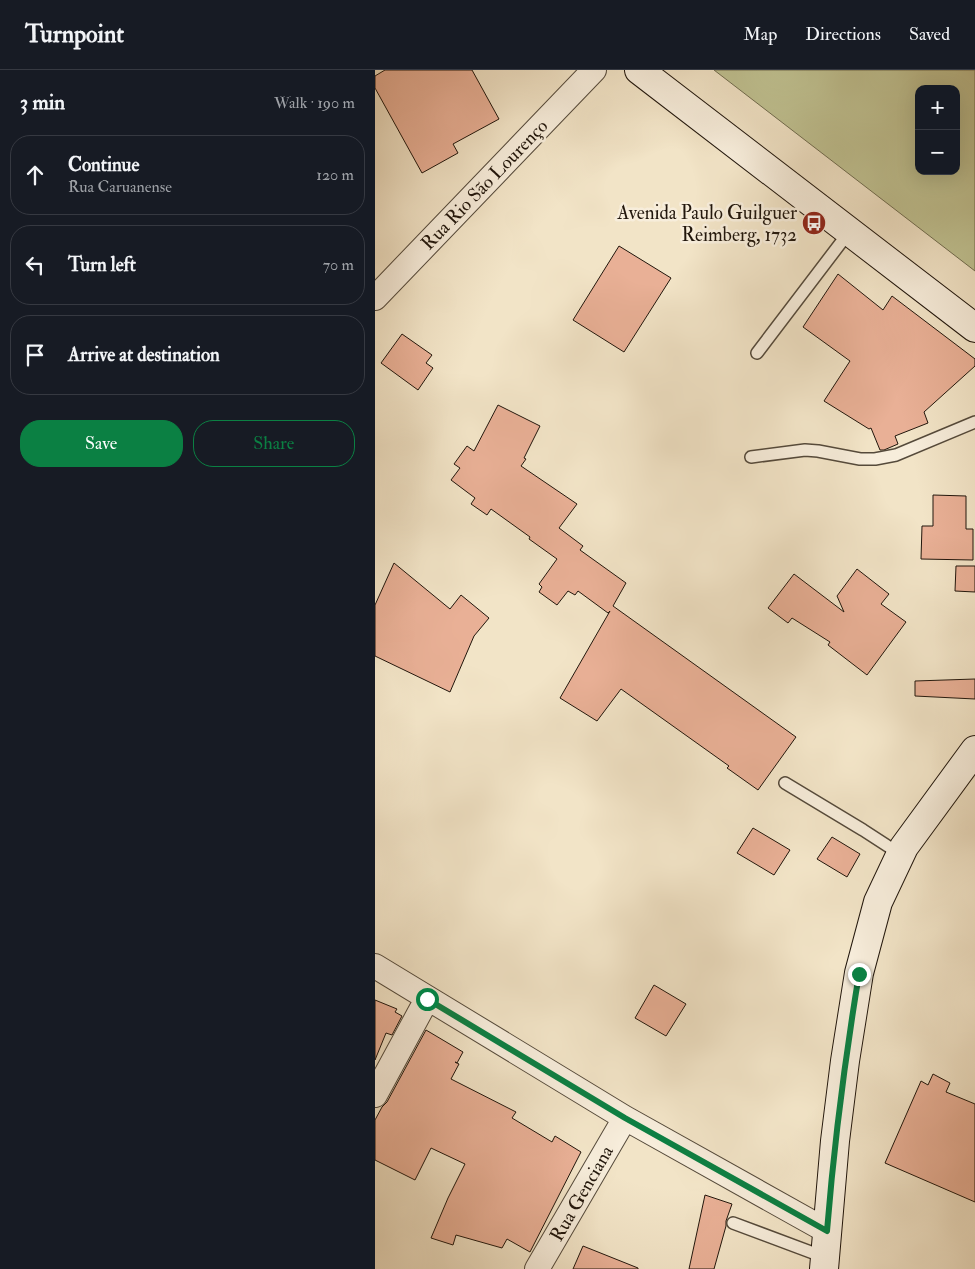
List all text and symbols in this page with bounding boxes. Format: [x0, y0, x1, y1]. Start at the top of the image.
text: Turnpoint [25, 19, 124, 50]
text: Map [744, 23, 777, 46]
text: Directions [805, 23, 881, 46]
text: Saved [909, 23, 950, 46]
map controls [915, 85, 960, 175]
button: + [915, 85, 960, 130]
text: 3 min [20, 89, 65, 116]
text: Walk · 190 m [274, 93, 355, 113]
street label: Rua Rio São Lourenço [416, 114, 553, 255]
button: − [915, 130, 960, 175]
text: Continue [68, 153, 139, 177]
icon: ahead [21, 161, 49, 189]
text: 120 m [316, 165, 354, 185]
text: Rua Caruanense [68, 177, 172, 197]
place label: Avenida Paulo Guilguer Reimberg, 1732 [616, 201, 797, 247]
bus stop icon: Avenida Paulo Guilguer Reimberg, 1732 [801, 210, 827, 236]
icon: left [21, 251, 49, 279]
text: Turn left [68, 253, 136, 277]
text: 70 m [323, 255, 354, 275]
icon: arrive [21, 341, 49, 369]
text: Arrive at destination [68, 343, 220, 367]
button: Save [20, 420, 183, 467]
button: Share [193, 420, 355, 467]
route end [848, 963, 871, 986]
route start [416, 988, 439, 1011]
street label: Rua Genciana [545, 1141, 619, 1246]

